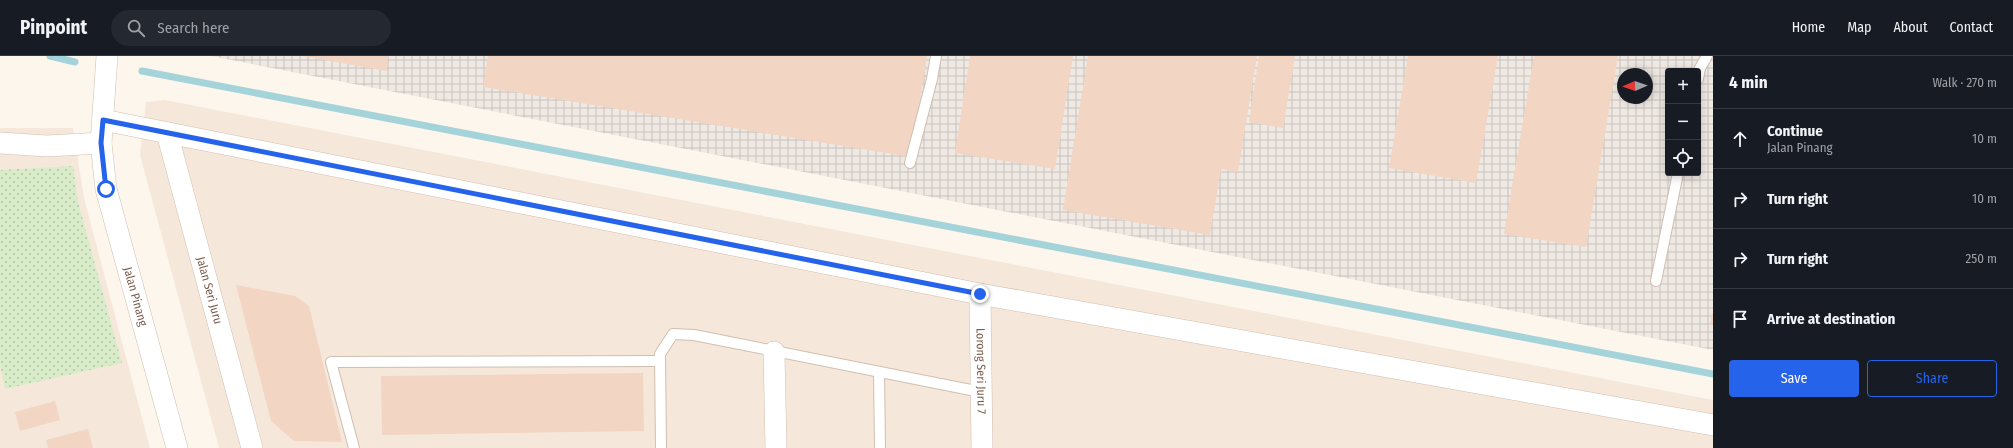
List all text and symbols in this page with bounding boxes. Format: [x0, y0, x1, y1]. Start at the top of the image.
search box [111, 10, 391, 46]
text: Pinpoint [20, 16, 87, 39]
icon: search [125, 17, 147, 39]
text: Search here [157, 19, 230, 37]
text: Home [1792, 19, 1825, 36]
text: Map [1847, 19, 1871, 36]
text: About [1893, 19, 1928, 36]
text: Contact [1950, 19, 1993, 36]
north arrow [1617, 68, 1653, 104]
map controls [1665, 68, 1701, 176]
button: + [1665, 68, 1701, 104]
text: 4 min [1729, 72, 1768, 93]
text: Walk · 270 m [1932, 75, 1997, 90]
button: − [1665, 104, 1701, 140]
text: Continue [1767, 122, 1823, 140]
icon: ahead [1729, 128, 1751, 150]
text: 10 m [1972, 131, 1997, 146]
button: locate [1665, 140, 1701, 176]
text: Jalan Pinang [1767, 140, 1833, 155]
route start [97, 180, 115, 198]
icon: right [1729, 188, 1751, 210]
text: Turn right [1767, 190, 1828, 208]
text: 10 m [1972, 191, 1997, 206]
icon: right [1729, 248, 1751, 270]
text: Turn right [1767, 250, 1828, 268]
text: 250 m [1965, 251, 1997, 266]
street label: Jalan Seri Juru [194, 255, 225, 326]
street label: Jalan Pinang [121, 265, 150, 328]
route end [971, 285, 989, 303]
icon: arrive [1729, 308, 1751, 330]
text: Arrive at destination [1767, 310, 1895, 328]
street label: Lorong Seri Juru 7 [973, 328, 989, 414]
button: Save [1729, 360, 1859, 397]
button: Share [1867, 360, 1997, 397]

